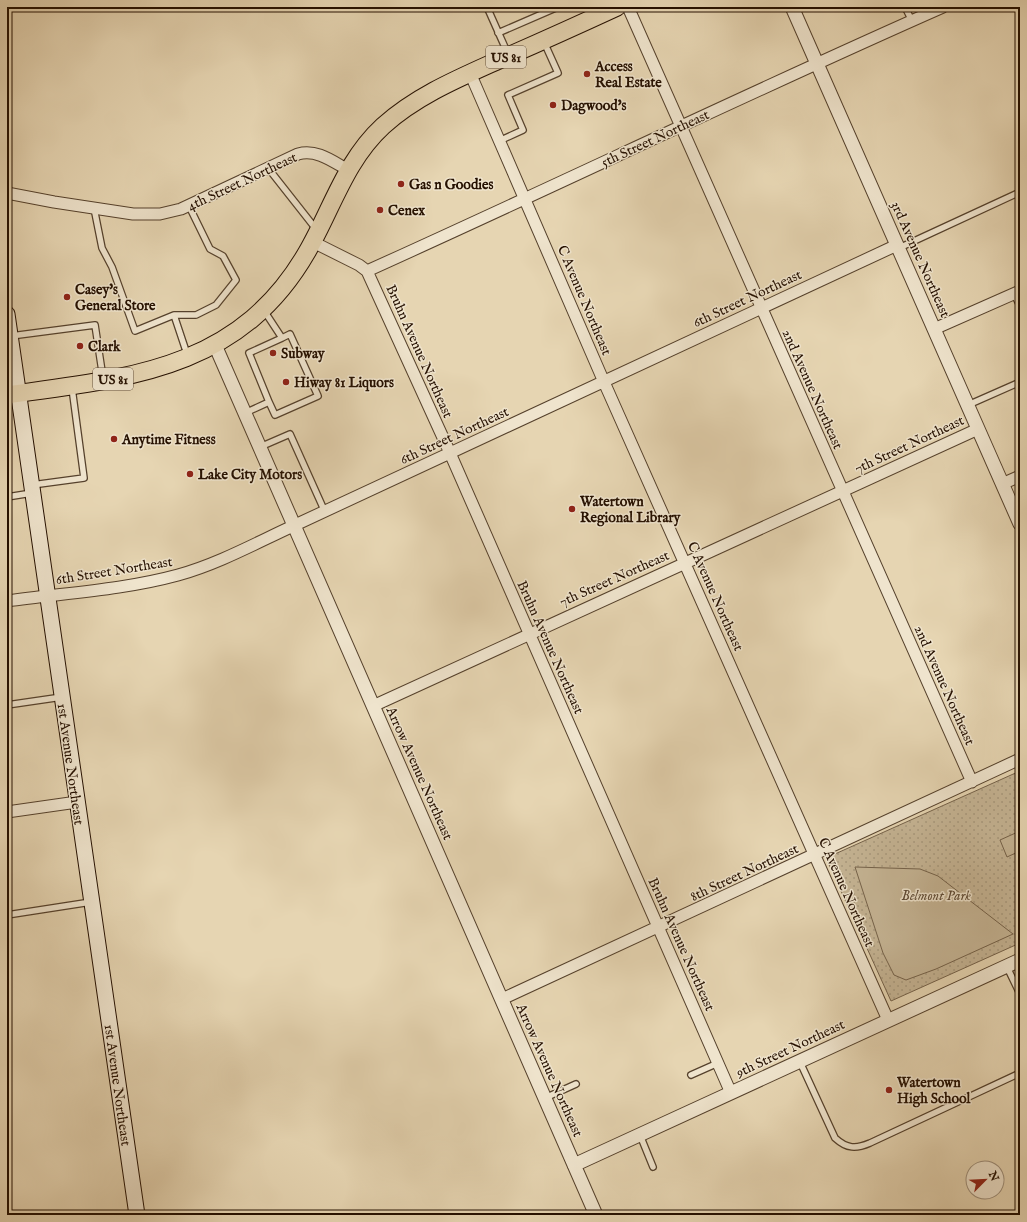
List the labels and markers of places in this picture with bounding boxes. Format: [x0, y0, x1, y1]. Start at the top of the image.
place label: Access Real Estate [594, 58, 662, 92]
marker: Access Real Estate [582, 69, 592, 79]
place label: Dagwood's [561, 97, 626, 115]
marker: Dagwood's [548, 100, 558, 110]
place label: Gas n Goodies [409, 176, 493, 194]
marker: Gas n Goodies [396, 179, 406, 189]
place label: Cenex [388, 202, 425, 220]
marker: Cenex [375, 205, 385, 215]
place label: Casey's General Store [75, 281, 156, 315]
marker: Casey's General Store [62, 292, 72, 302]
place label: Clark [88, 338, 121, 356]
marker: Clark [75, 341, 85, 351]
place label: Subway [281, 345, 326, 363]
marker: Subway [268, 348, 278, 358]
place label: Hiway 81 Liquors [294, 374, 394, 392]
marker: Hiway 81 Liquors [281, 377, 291, 387]
place label: Anytime Fitness [121, 431, 216, 449]
marker: Anytime Fitness [109, 434, 119, 444]
place label: Lake City Motors [198, 466, 302, 484]
marker: Lake City Motors [185, 469, 195, 479]
place label: Watertown Regional Library [579, 493, 682, 527]
marker: Watertown Regional Library [567, 504, 577, 514]
place label: Watertown High School [896, 1074, 971, 1108]
marker: Watertown High School [884, 1085, 894, 1095]

